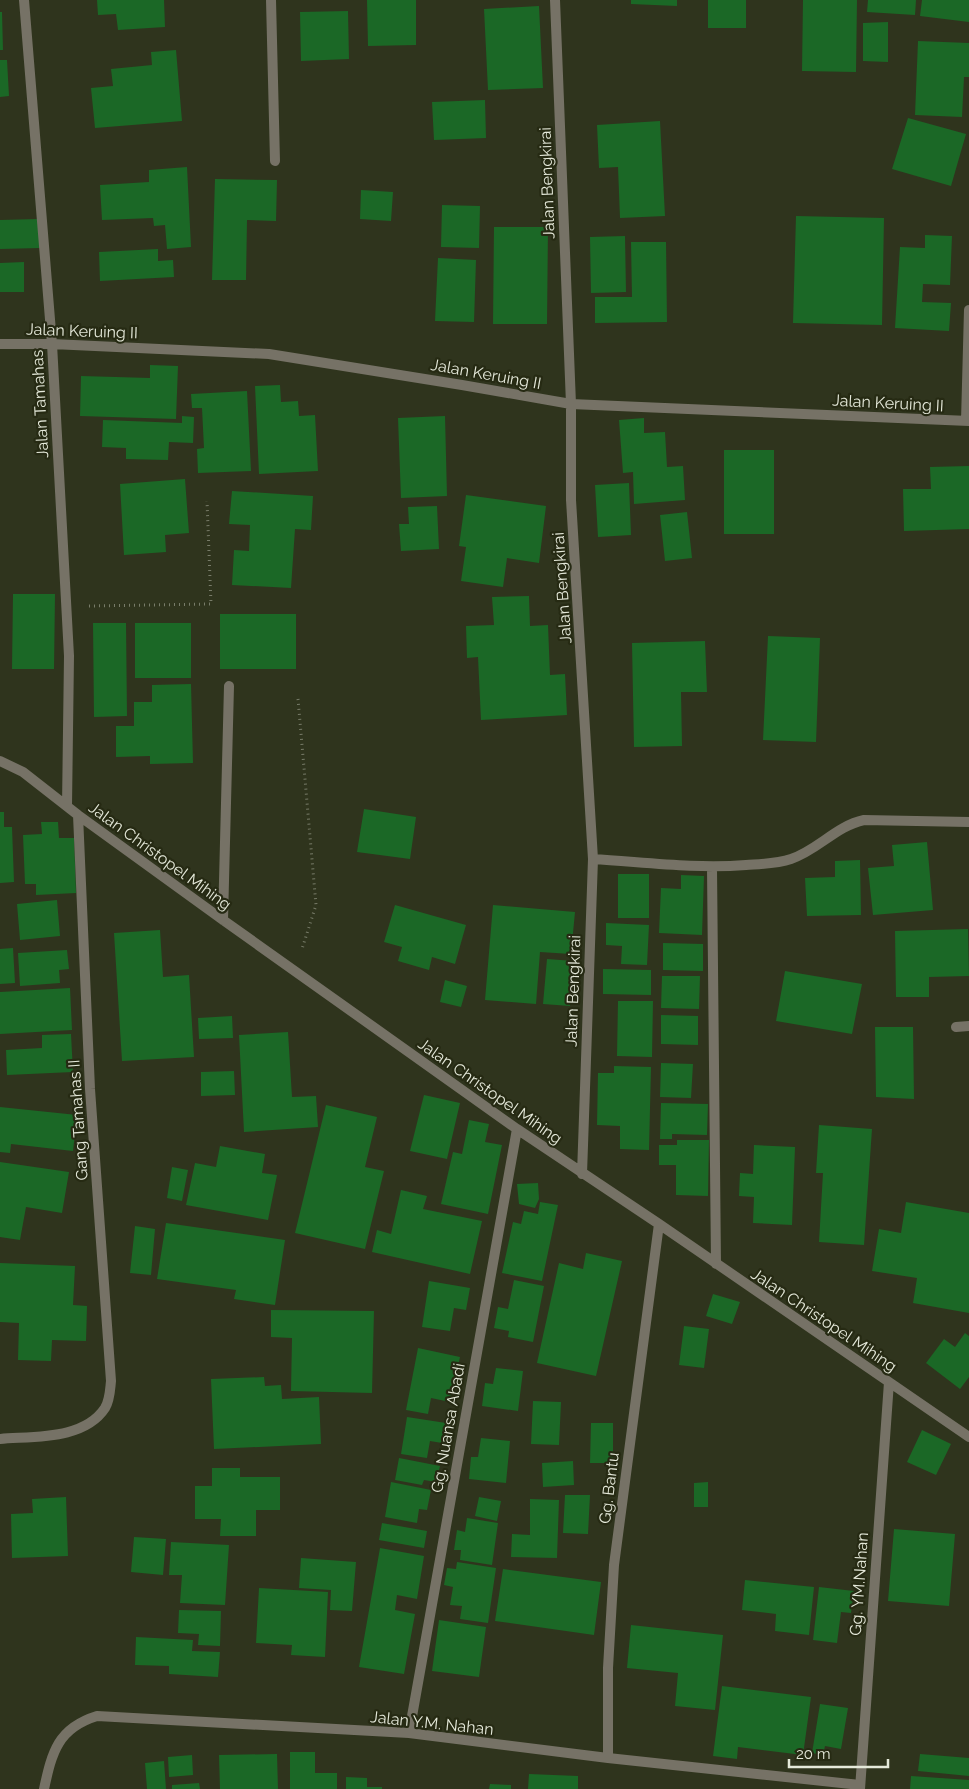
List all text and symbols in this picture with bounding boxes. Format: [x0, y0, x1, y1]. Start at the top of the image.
street label: Jalan Bengkirai [536, 127, 558, 239]
street label: Jalan Keruing II [26, 320, 138, 342]
street label: Jalan Tamahas [28, 349, 52, 459]
street label: Jalan Keruing II [429, 355, 543, 393]
street label: Jalan Keruing II [832, 391, 944, 415]
street label: Jalan Bengkirai [549, 532, 575, 644]
street label: Jalan Christopel Mihing [85, 798, 235, 914]
street label: Jalan Bengkirai [562, 935, 584, 1047]
street label: Jalan Christopel Mihing [414, 1034, 566, 1148]
street label: Gang Tamahas II [64, 1059, 92, 1181]
street label: Jalan Christopel Mihing [748, 1264, 900, 1376]
street label: Gg. Nuansa Abadi [427, 1362, 469, 1494]
street label: Gg. Bantu [595, 1451, 623, 1525]
street label: Gg. YM.Nahan [846, 1532, 872, 1636]
street label: Jalan Y.M. Nahan [369, 1707, 495, 1739]
scale bar [789, 1736, 888, 1768]
text: 20 m [796, 1745, 831, 1763]

